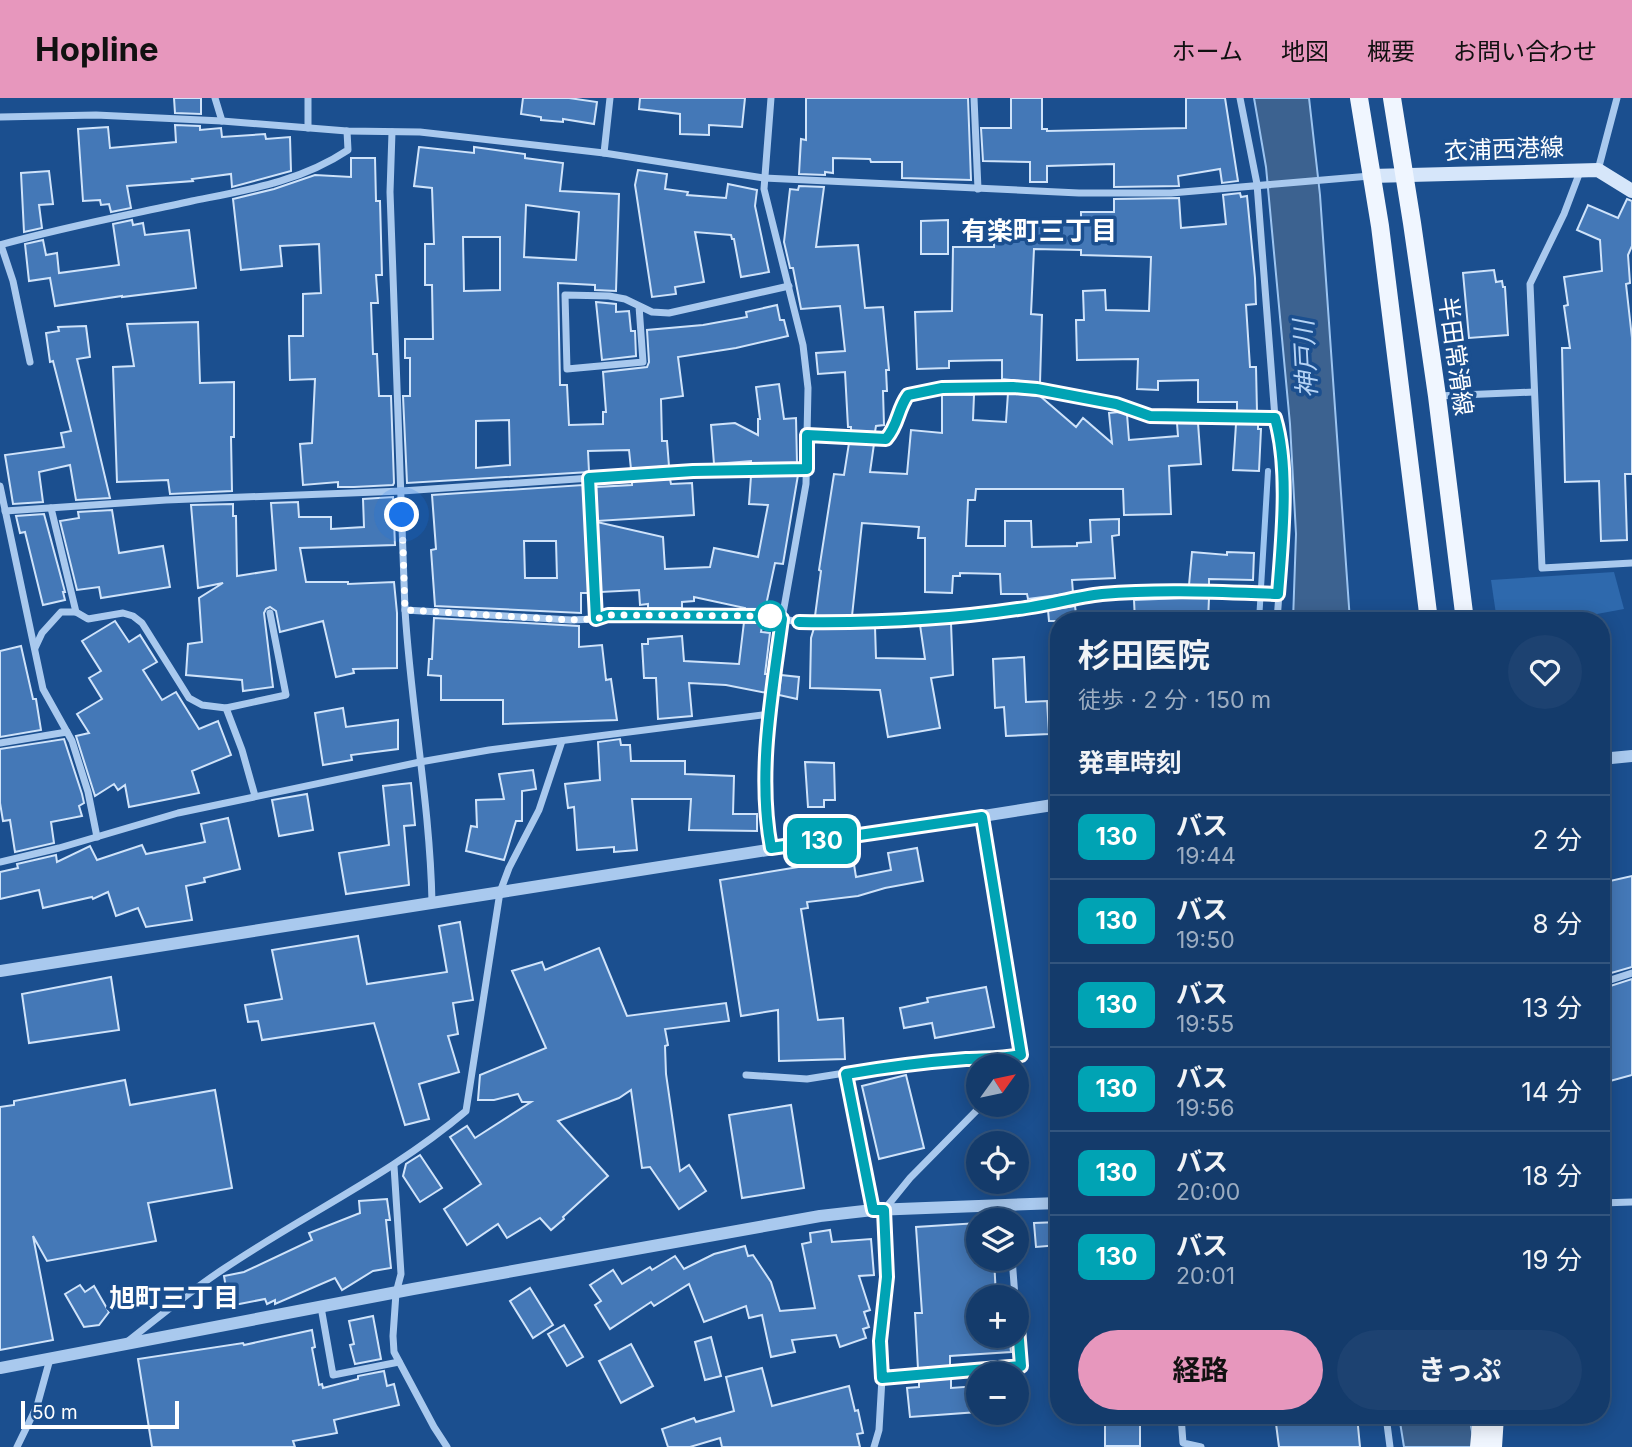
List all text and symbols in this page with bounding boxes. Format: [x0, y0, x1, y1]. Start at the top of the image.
text: Hopline [35, 29, 159, 69]
text: ホーム [1172, 37, 1243, 66]
text: 地図 [1281, 37, 1329, 66]
text: 概要 [1367, 37, 1415, 66]
text: お問い合わせ [1453, 37, 1597, 66]
street label: 衣浦西港線 [1444, 132, 1564, 166]
district label: 有楽町三丁目 [961, 215, 1117, 246]
street label: 半田常滑線 [1433, 295, 1479, 417]
water label: 神戸川 [1287, 316, 1323, 399]
your location [384, 497, 419, 532]
unlabelled marker [755, 601, 785, 631]
text: 杉田医院 [1078, 635, 1210, 675]
button: heart [1508, 635, 1582, 709]
text: 徒歩 · 2 分 · 150 m [1078, 686, 1271, 714]
text: 発車時刻 [1078, 747, 1182, 778]
text: バス [1176, 810, 1228, 841]
line badge: 130 [782, 818, 862, 864]
text: 130 [1095, 822, 1138, 851]
text: 2 分 [1533, 824, 1582, 855]
text: 130 [801, 826, 843, 855]
text: 19:44 [1176, 842, 1236, 870]
text: バス [1176, 894, 1228, 925]
text: 130 [1095, 906, 1138, 935]
text: 8 分 [1533, 908, 1582, 939]
text: 19:50 [1176, 926, 1235, 954]
text: バス [1176, 978, 1228, 1009]
text: 130 [1095, 990, 1138, 1019]
text: 13 分 [1522, 992, 1582, 1023]
text: 19:55 [1176, 1010, 1234, 1038]
north arrow [966, 1054, 1029, 1116]
map controls [966, 1054, 1029, 1425]
text: バス [1176, 1062, 1228, 1093]
text: 130 [1095, 1074, 1138, 1103]
text: 14 分 [1521, 1076, 1582, 1107]
text: 19:56 [1176, 1094, 1235, 1122]
button: locate [966, 1131, 1029, 1194]
text: バス [1176, 1146, 1228, 1177]
text: 130 [1095, 1158, 1138, 1187]
text: 18 分 [1522, 1160, 1582, 1191]
text: 20:00 [1176, 1178, 1240, 1206]
button: layers [966, 1208, 1029, 1271]
text: バス [1176, 1230, 1228, 1261]
text: 130 [1095, 1242, 1138, 1271]
text: 19 分 [1522, 1244, 1582, 1275]
text: 20:01 [1176, 1262, 1235, 1290]
district label: 旭町三丁目 [109, 1282, 239, 1313]
button: + [966, 1285, 1029, 1348]
button: 経路 [1078, 1330, 1323, 1410]
button: きっぷ [1337, 1330, 1582, 1410]
button: − [966, 1362, 1029, 1425]
scale bar [21, 1398, 178, 1430]
text: 50 m [32, 1401, 78, 1424]

